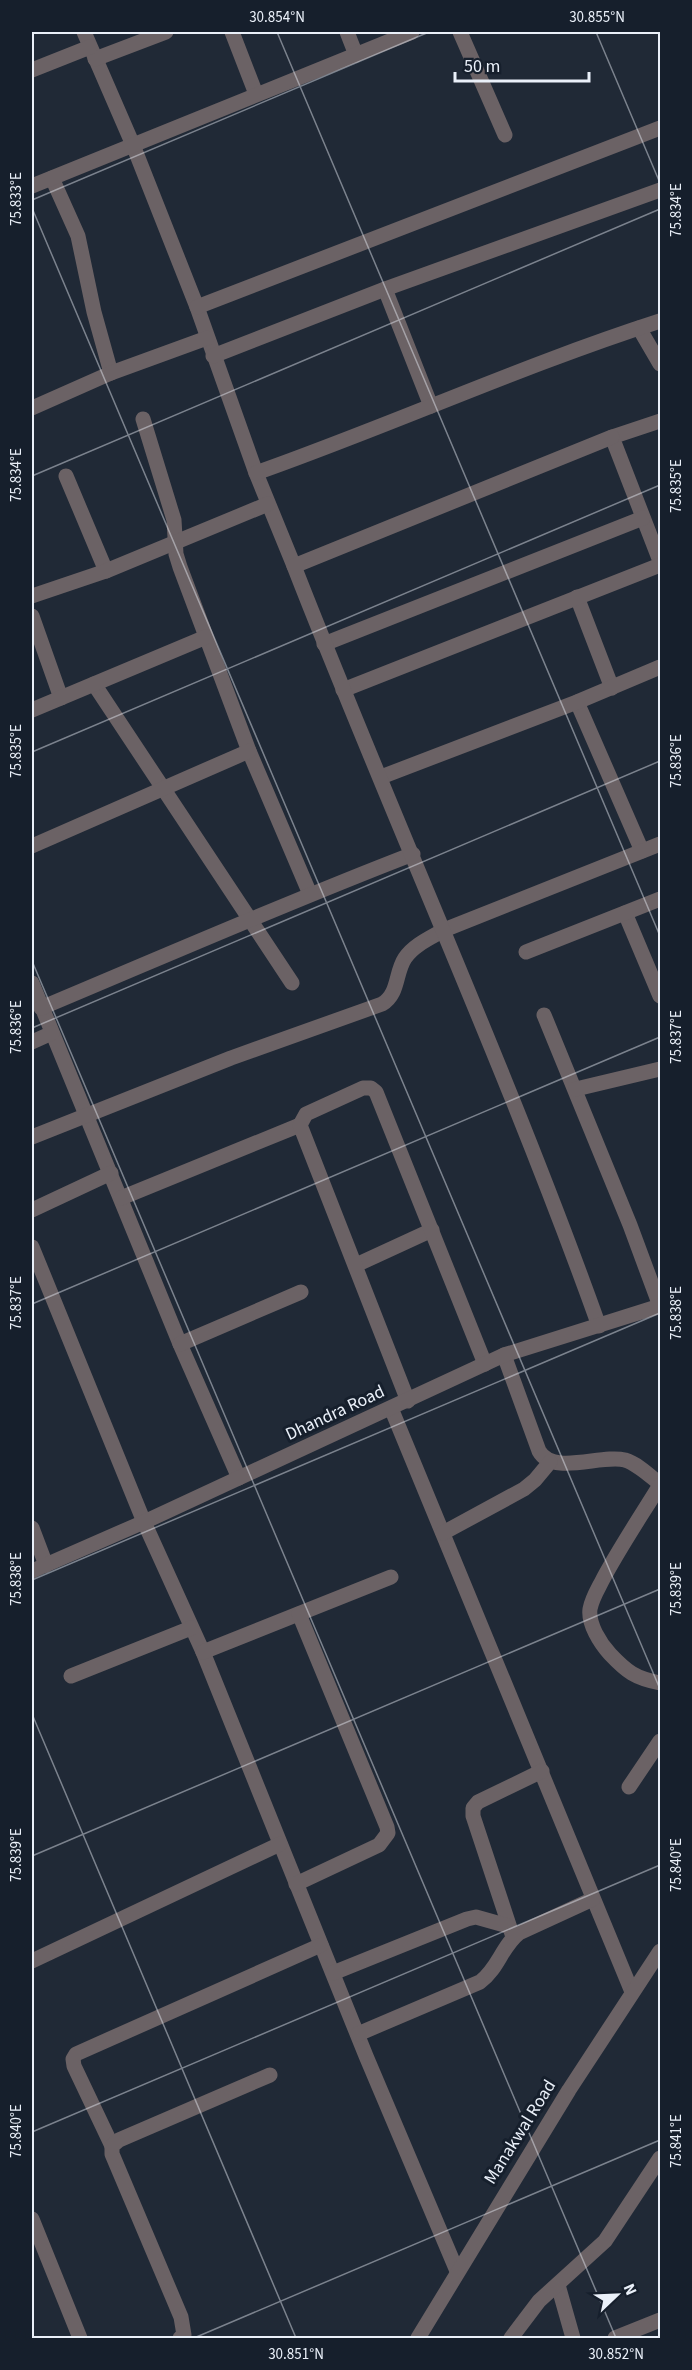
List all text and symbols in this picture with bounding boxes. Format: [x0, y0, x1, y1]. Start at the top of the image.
text: 30.854°N [249, 7, 305, 28]
text: 30.855°N [569, 7, 625, 28]
scale bar [455, 45, 588, 83]
text: 50 m [464, 54, 500, 79]
text: 75.833°E [6, 172, 27, 226]
text: 75.834°E [666, 183, 687, 237]
text: 75.834°E [6, 448, 27, 502]
text: 75.835°E [666, 459, 687, 513]
text: 75.835°E [6, 724, 27, 778]
text: 75.836°E [666, 734, 687, 788]
text: 75.836°E [6, 1000, 27, 1054]
text: 75.837°E [666, 1010, 687, 1064]
text: 75.837°E [6, 1276, 27, 1330]
text: 75.838°E [666, 1286, 687, 1340]
street label: Dhandra Road [281, 1379, 389, 1447]
text: 75.838°E [6, 1552, 27, 1606]
text: 75.839°E [666, 1562, 687, 1616]
text: 75.839°E [6, 1828, 27, 1882]
text: 75.840°E [666, 1838, 687, 1892]
street label: Manakwal Road [478, 2075, 562, 2189]
text: 75.840°E [6, 2104, 27, 2158]
text: 75.841°E [666, 2114, 687, 2168]
north arrow [587, 2265, 647, 2325]
text: N [618, 2280, 642, 2299]
text: 30.851°N [268, 2344, 324, 2365]
text: 30.852°N [588, 2344, 644, 2365]

